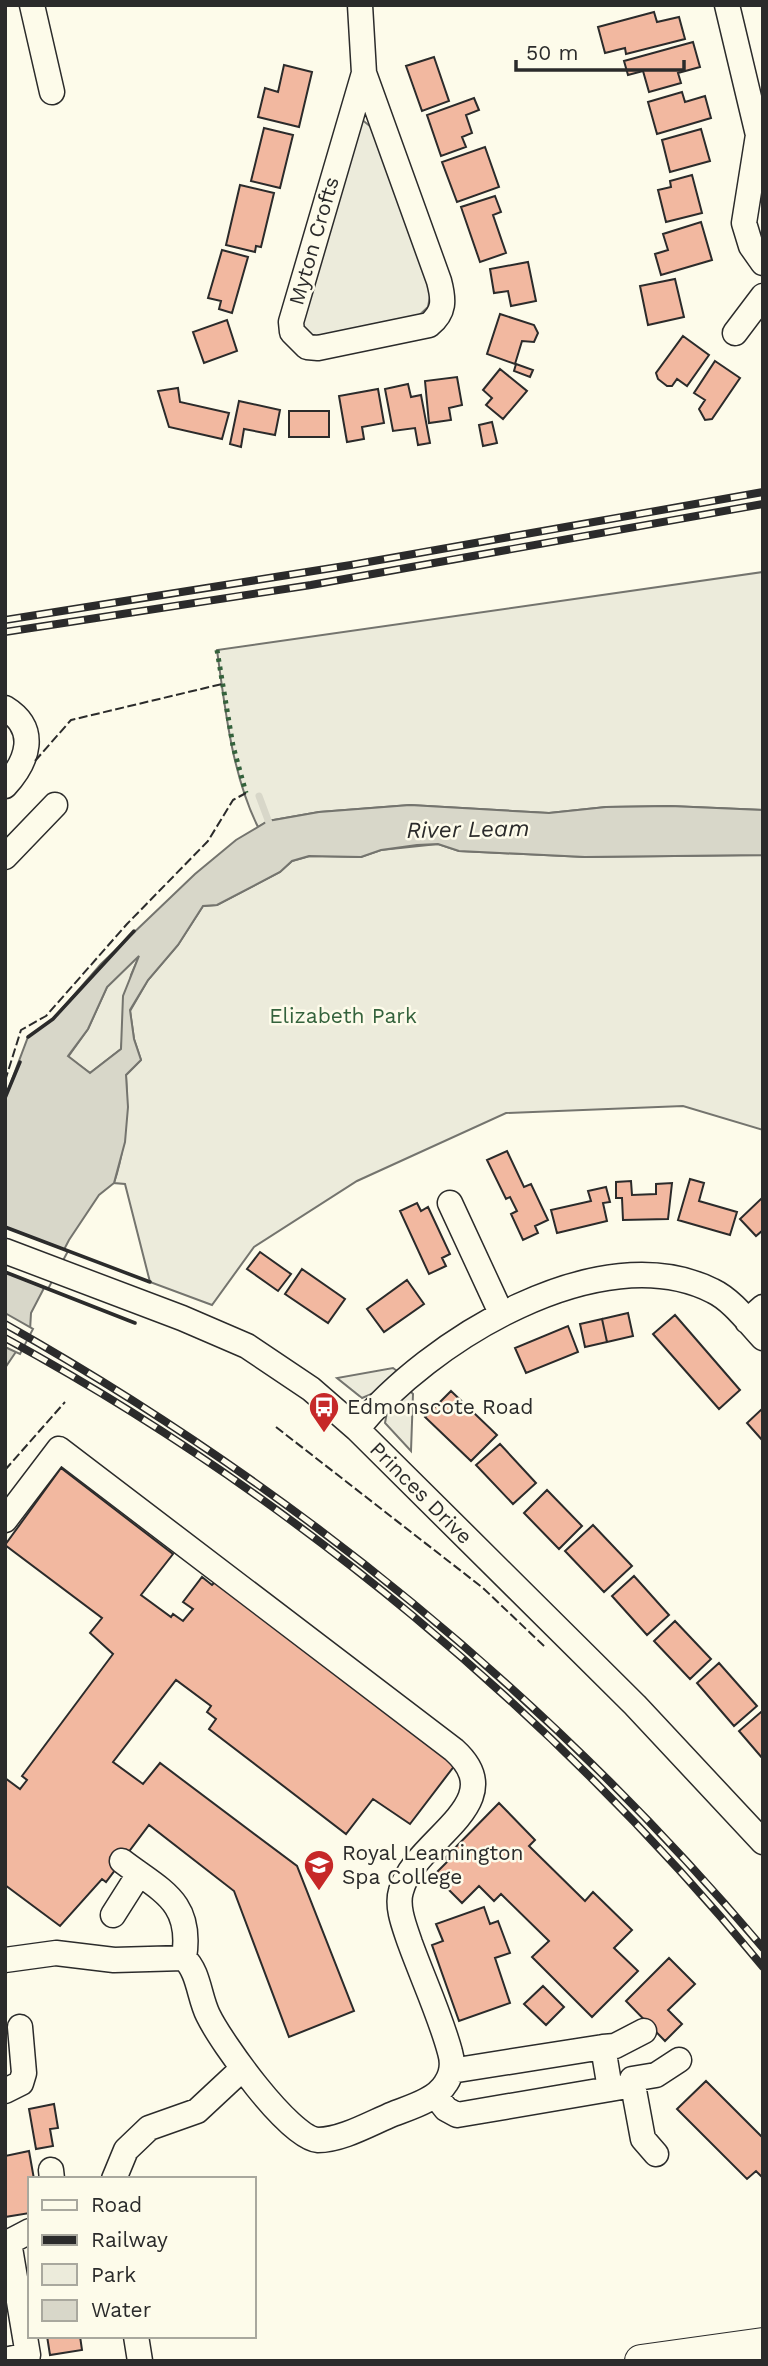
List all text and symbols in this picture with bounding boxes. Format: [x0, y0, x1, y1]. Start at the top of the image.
scale bar [516, 28, 684, 72]
text: 50 m [526, 40, 578, 65]
street label: Myton Crofts [283, 174, 344, 308]
water label: River Leam [406, 815, 530, 844]
park label: Elizabeth Park [269, 1003, 417, 1028]
bus stop icon: Edmonscote Road [307, 1390, 341, 1434]
place label: Edmonscote Road [347, 1394, 533, 1419]
street label: Princes Drive [365, 1436, 478, 1549]
place label: Royal Leamington Spa College [342, 1840, 524, 1889]
school or university icon: Royal Leamington Spa College [302, 1848, 336, 1892]
legend [28, 2177, 256, 2338]
text: Road [91, 2192, 142, 2217]
text: Railway [91, 2227, 168, 2252]
text: Park [91, 2262, 136, 2287]
text: Water [91, 2297, 152, 2322]

